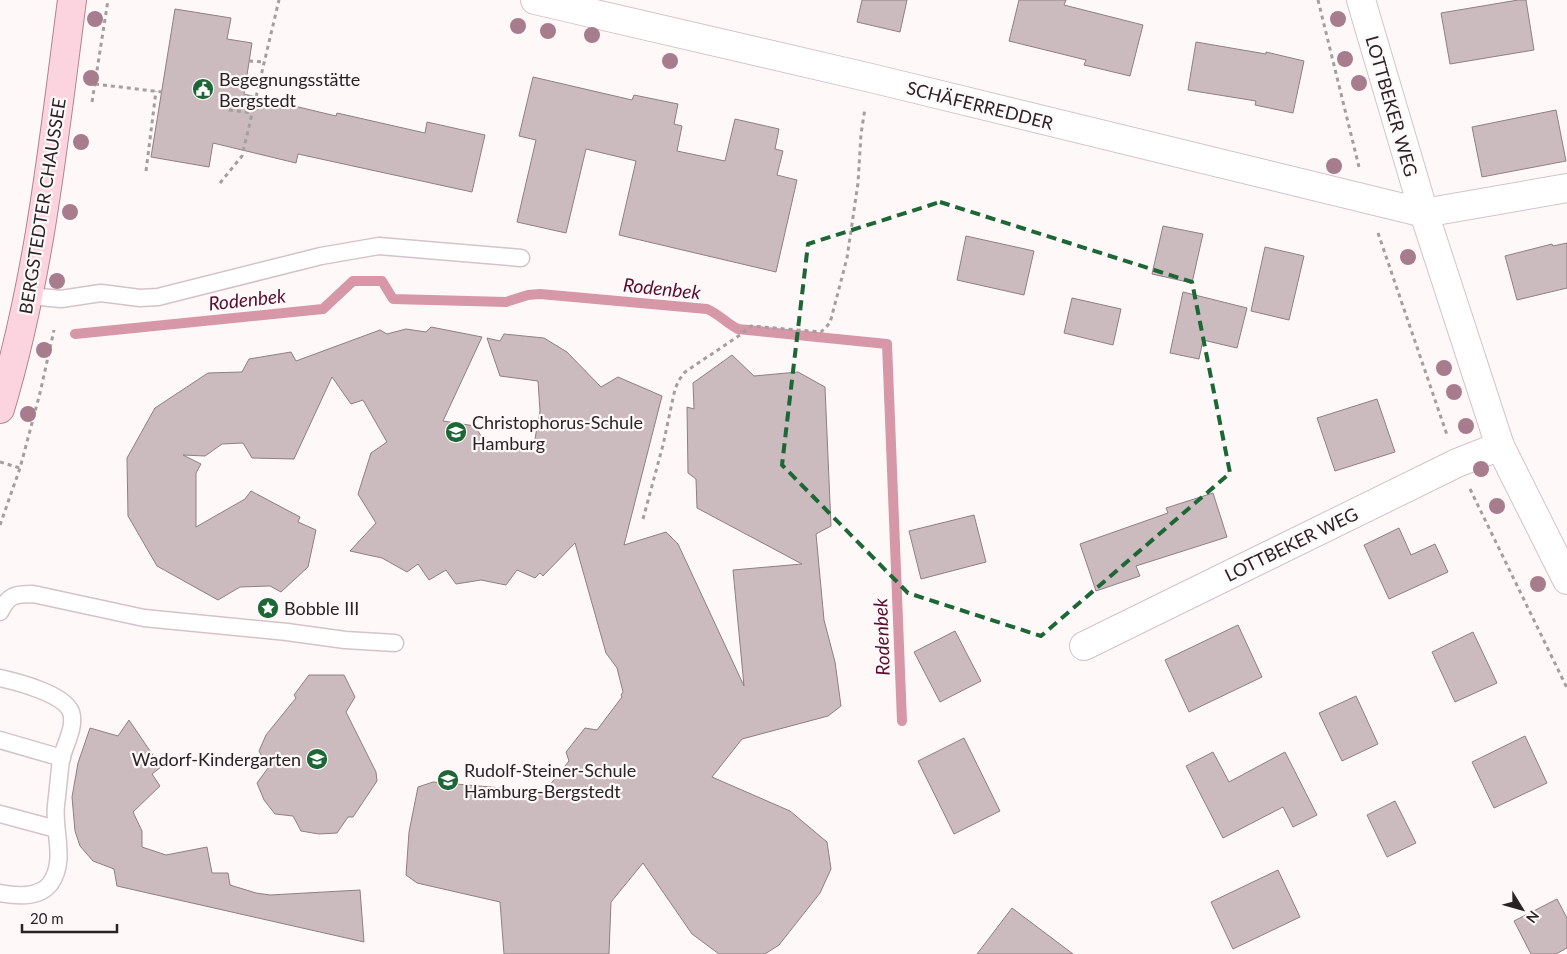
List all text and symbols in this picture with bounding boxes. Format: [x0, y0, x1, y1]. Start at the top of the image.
street label: LOTTBEKER WEG [1361, 33, 1423, 179]
place label: Begegnungsstätte Bergstedt [219, 68, 360, 111]
street label: SCHÄFERREDDER [904, 76, 1056, 134]
public building icon: Begegnungsstätte Bergstedt [191, 77, 215, 101]
street label: BERGSTEDTER CHAUSSEE [14, 96, 70, 316]
water label: Rodenbek [622, 273, 703, 304]
water label: Rodenbek [207, 283, 288, 314]
place label: Christophorus-Schule Hamburg [472, 411, 643, 454]
school or university icon: Christophorus-Schule Hamburg [444, 420, 468, 444]
street label: LOTTBEKER WEG [1221, 502, 1361, 586]
place icon: Bobble III [256, 596, 280, 620]
place label: Bobble III [284, 597, 359, 619]
water label: Rodenbek [868, 597, 894, 676]
school or university icon: Wadorf-Kindergarten [305, 747, 329, 771]
place label: Wadorf-Kindergarten [132, 748, 301, 770]
place label: Rudolf-Steiner-Schule Hamburg-Bergstedt [464, 759, 636, 802]
school or university icon: Rudolf-Steiner-Schule Hamburg-Bergstedt [436, 768, 460, 792]
north arrow [1497, 884, 1547, 934]
scale bar [22, 902, 118, 934]
text: N [1523, 908, 1543, 927]
text: 20 m [30, 909, 64, 927]

